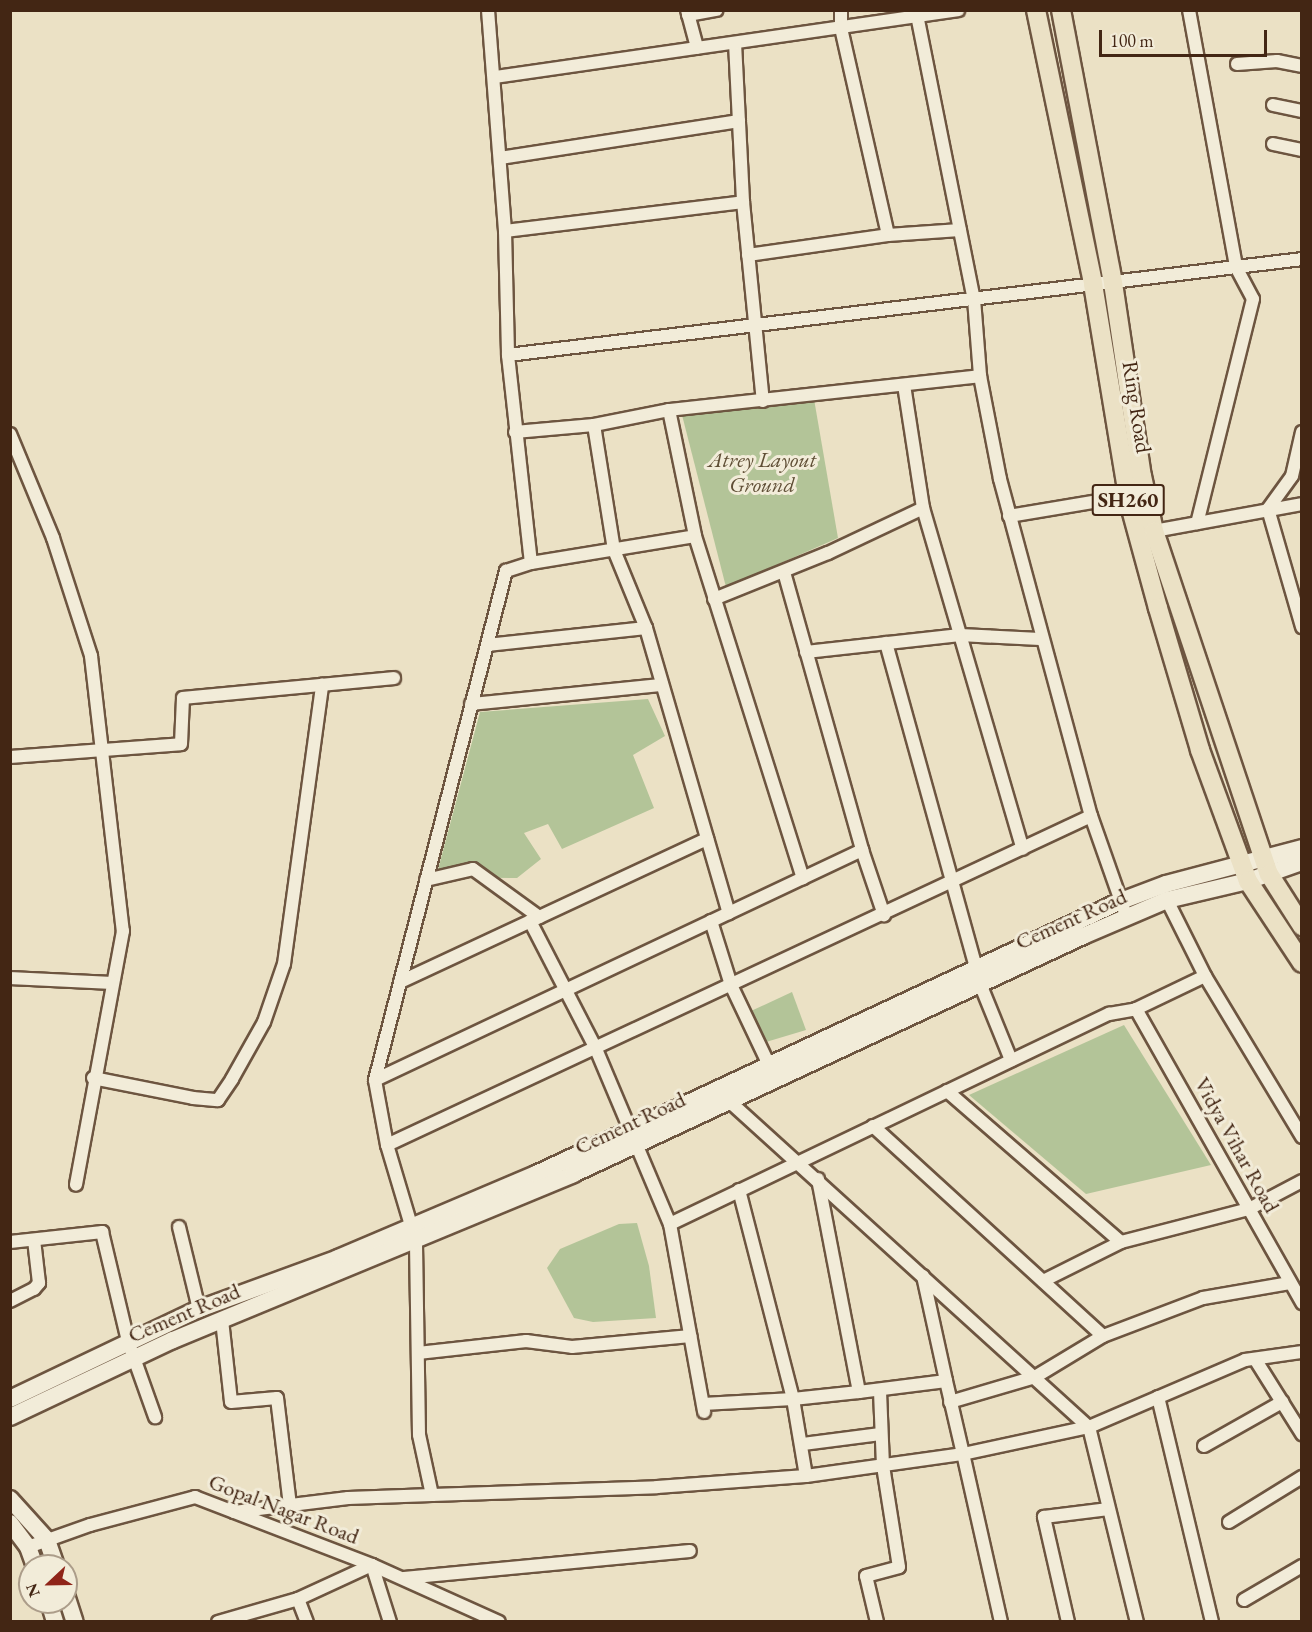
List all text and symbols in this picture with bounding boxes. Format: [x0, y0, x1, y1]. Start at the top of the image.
scale bar [1102, 18, 1270, 56]
text: 100 m [1110, 29, 1154, 52]
street label: Ring Road [1117, 359, 1157, 455]
park label: Atrey Layout Ground [708, 446, 816, 498]
road number: SH260 [1090, 482, 1166, 518]
street label: Cement Road [1011, 883, 1131, 955]
street label: Vidya Vihar Road [1189, 1073, 1285, 1217]
street label: Cement Road [571, 1086, 689, 1160]
street label: Cement Road [124, 1278, 244, 1348]
street label: Gopal Nagar Road [205, 1468, 363, 1550]
north arrow [18, 1554, 78, 1614]
text: N [21, 1580, 45, 1600]

